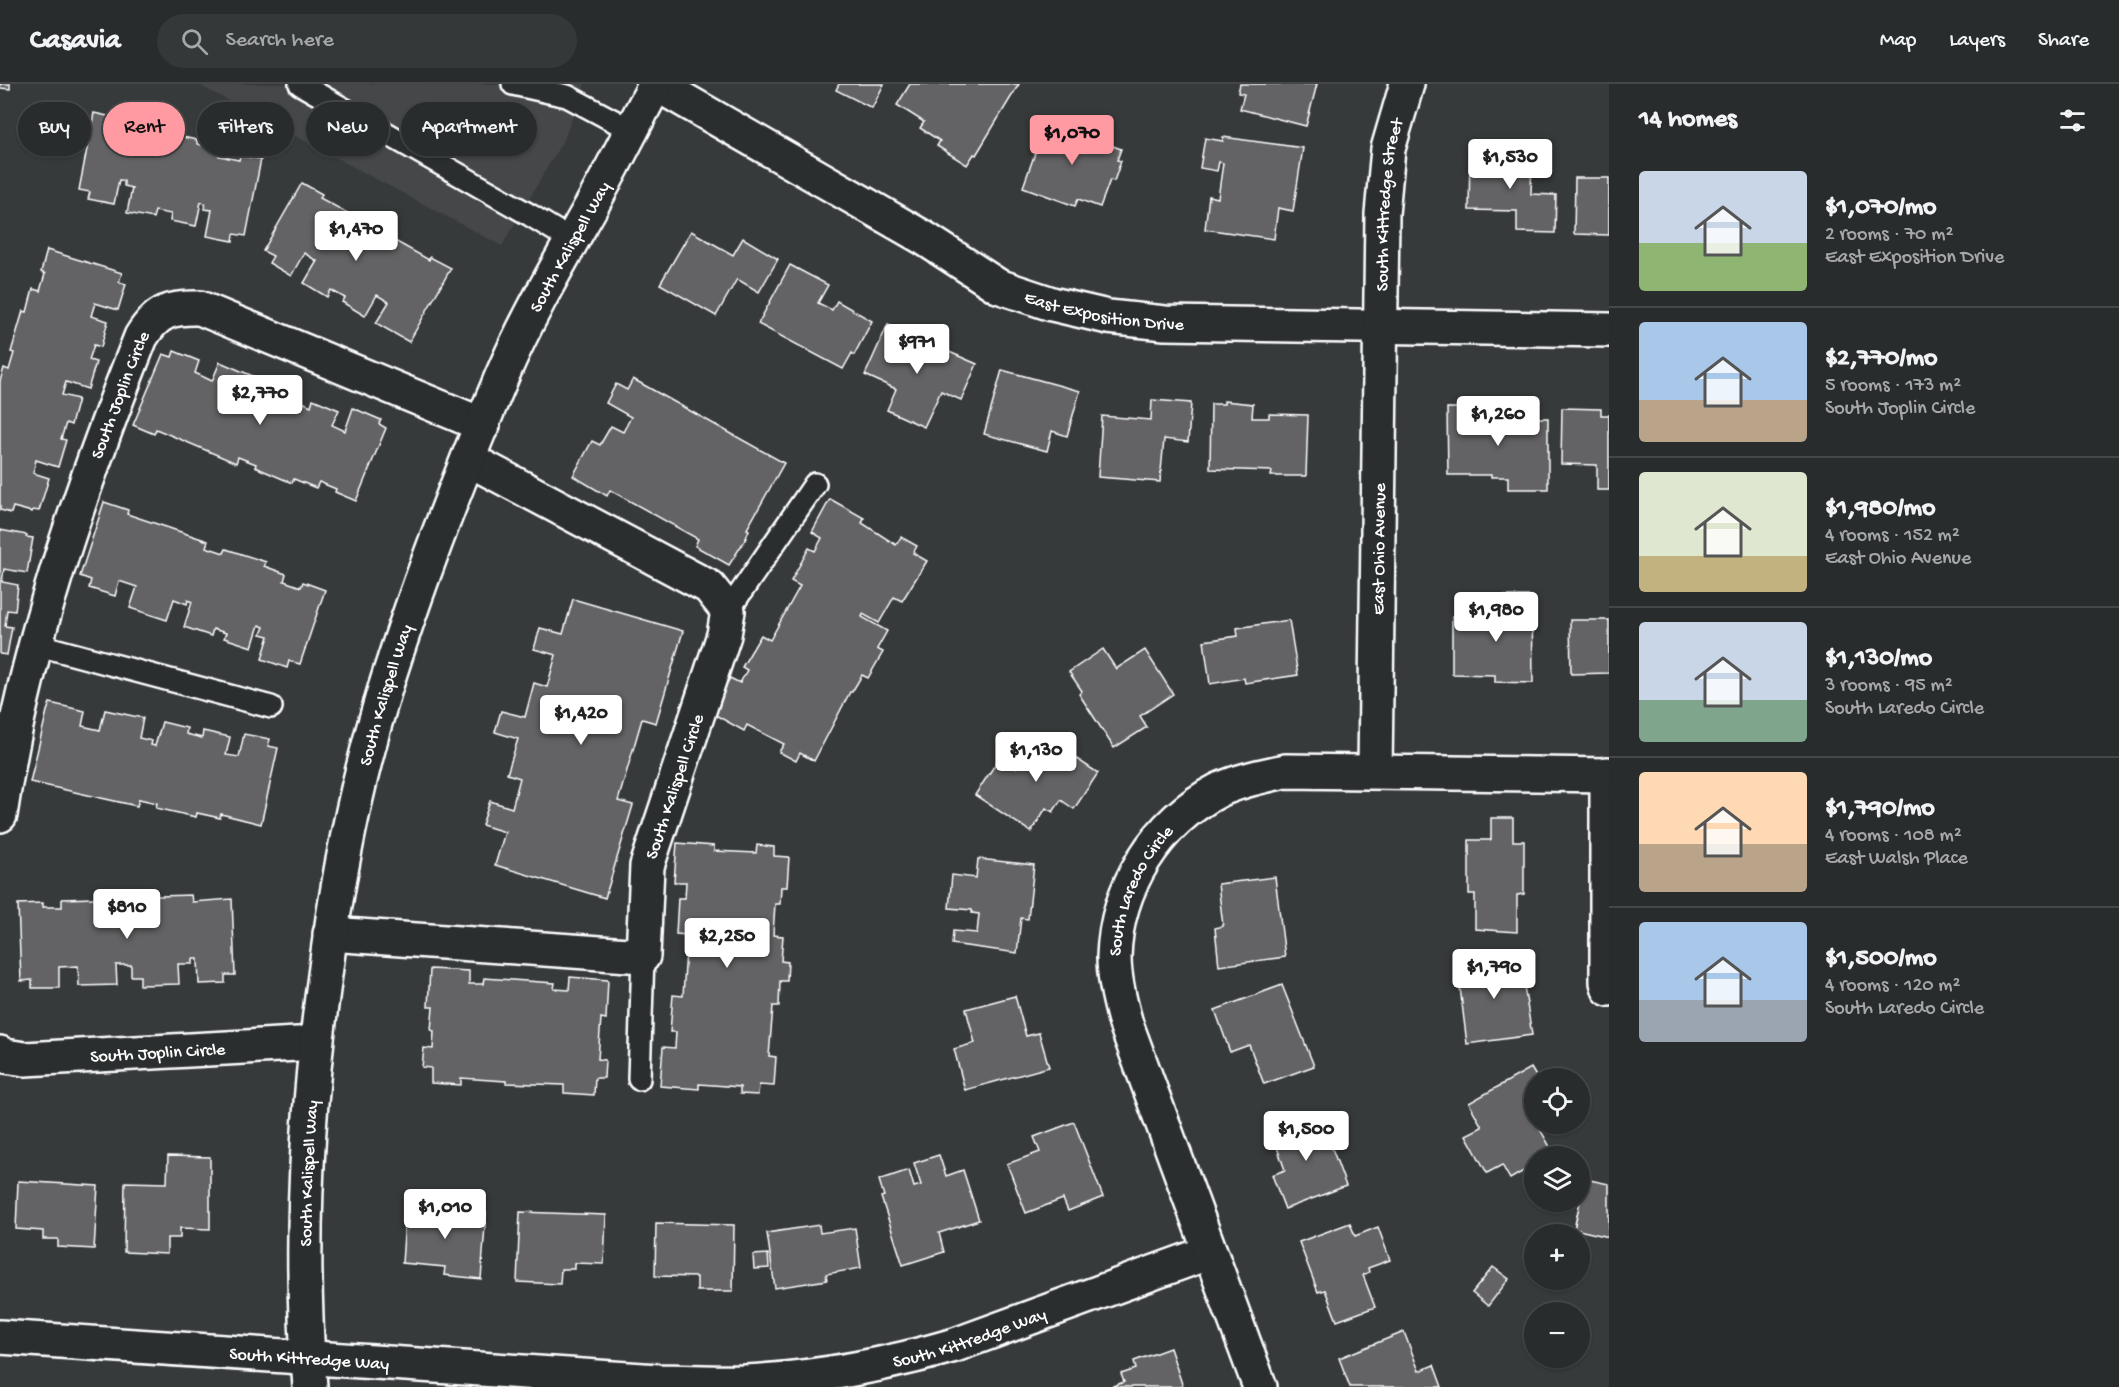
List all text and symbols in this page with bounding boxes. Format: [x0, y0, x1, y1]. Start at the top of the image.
search box [157, 14, 577, 68]
text: Casavia [30, 25, 121, 58]
icon: search [178, 25, 211, 58]
text: Search here [226, 28, 334, 54]
text: Map [1880, 29, 1916, 54]
text: Layers [1949, 29, 2005, 54]
text: Share [2038, 29, 2089, 54]
chip: Buy [18, 102, 91, 156]
chip: Rent [103, 102, 185, 156]
chip: Filters [197, 102, 294, 156]
chip: New [306, 102, 389, 156]
chip: Apartment [401, 102, 537, 156]
icon: filters [2056, 104, 2089, 137]
text: 14 homes [1639, 105, 1737, 136]
pin: $1,070 [1023, 115, 1121, 166]
street label: South Kittredge Street [1373, 115, 1410, 291]
text: $1,070 [1044, 123, 1100, 146]
pin: $1,530 [1461, 139, 1559, 190]
text: $1,530 [1482, 147, 1538, 170]
street label: South Kalispell Way [526, 178, 616, 316]
text: $1,070/mo [1825, 193, 1937, 224]
icon: home [1687, 195, 1759, 267]
pin: $1,470 [307, 211, 405, 262]
text: $1,470 [329, 219, 383, 242]
text: 2 rooms · 70 m² [1825, 224, 1953, 247]
text: East Exposition Drive [1825, 247, 2004, 270]
street label: East Exposition Drive [1021, 288, 1185, 336]
pin: $971 [881, 324, 953, 375]
street label: South Joplin Circle [88, 327, 156, 462]
text: $971 [898, 332, 936, 355]
text: $2,770/mo [1825, 344, 1938, 375]
icon: home [1687, 346, 1759, 418]
pin: $2,770 [211, 375, 309, 426]
text: 5 rooms · 173 m² [1825, 375, 1961, 398]
text: $2,770 [231, 383, 289, 406]
pin: $1,260 [1449, 396, 1547, 447]
text: South Joplin Circle [1825, 398, 1975, 421]
text: $1,260 [1471, 404, 1525, 427]
street label: East Ohio Avenue [1369, 482, 1392, 615]
text: $1,980/mo [1825, 494, 1936, 525]
icon: home [1687, 496, 1759, 568]
text: 4 rooms · 152 m² [1825, 525, 1960, 548]
text: East Ohio Avenue [1825, 548, 1971, 571]
pin: $1,980 [1447, 592, 1545, 643]
text: $1,980 [1468, 600, 1524, 623]
street label: South Kalispell Way [356, 622, 418, 768]
text: $1,130/mo [1825, 644, 1932, 675]
icon: home [1687, 646, 1759, 718]
text: 3 rooms · 95 m² [1825, 675, 1953, 698]
pin: $1,420 [532, 695, 630, 746]
text: South Laredo Circle [1825, 698, 1984, 721]
text: $1,420 [554, 703, 608, 726]
street label: South Kalispell Circle [642, 711, 710, 862]
pin: $1,130 [987, 732, 1085, 783]
text: $1,130 [1009, 740, 1063, 763]
text: $1,790/mo [1825, 794, 1935, 825]
icon: home [1687, 796, 1759, 868]
street label: South Laredo Circle [1106, 821, 1179, 957]
text: 4 rooms · 108 m² [1825, 825, 1962, 848]
text: East Walsh Place [1825, 848, 1968, 871]
pin: $810 [91, 889, 163, 940]
text: $810 [107, 897, 147, 920]
pin: $2,250 [678, 918, 776, 969]
text: $2,250 [699, 926, 755, 949]
text: $1,500/mo [1825, 944, 1937, 975]
icon: home [1687, 946, 1759, 1018]
pin: $1,790 [1445, 949, 1543, 1000]
text: $1,790 [1466, 957, 1522, 980]
text: 4 rooms · 120 m² [1825, 975, 1960, 998]
text: South Laredo Circle [1825, 998, 1984, 1021]
street label: South Joplin Circle [90, 1040, 227, 1068]
map controls [1524, 1068, 1590, 1368]
button: locate [1524, 1068, 1590, 1134]
street label: South Kalispell Way [297, 1099, 324, 1246]
pin: $1,500 [1257, 1111, 1355, 1162]
text: $1,500 [1278, 1119, 1334, 1142]
button: layers [1524, 1146, 1590, 1212]
pin: $1,010 [396, 1189, 494, 1240]
text: $1,010 [418, 1197, 472, 1220]
button: + [1524, 1224, 1590, 1290]
button: − [1524, 1302, 1590, 1368]
street label: South Kittredge Way [891, 1305, 1050, 1374]
street label: South Kittredge Way [229, 1344, 390, 1376]

